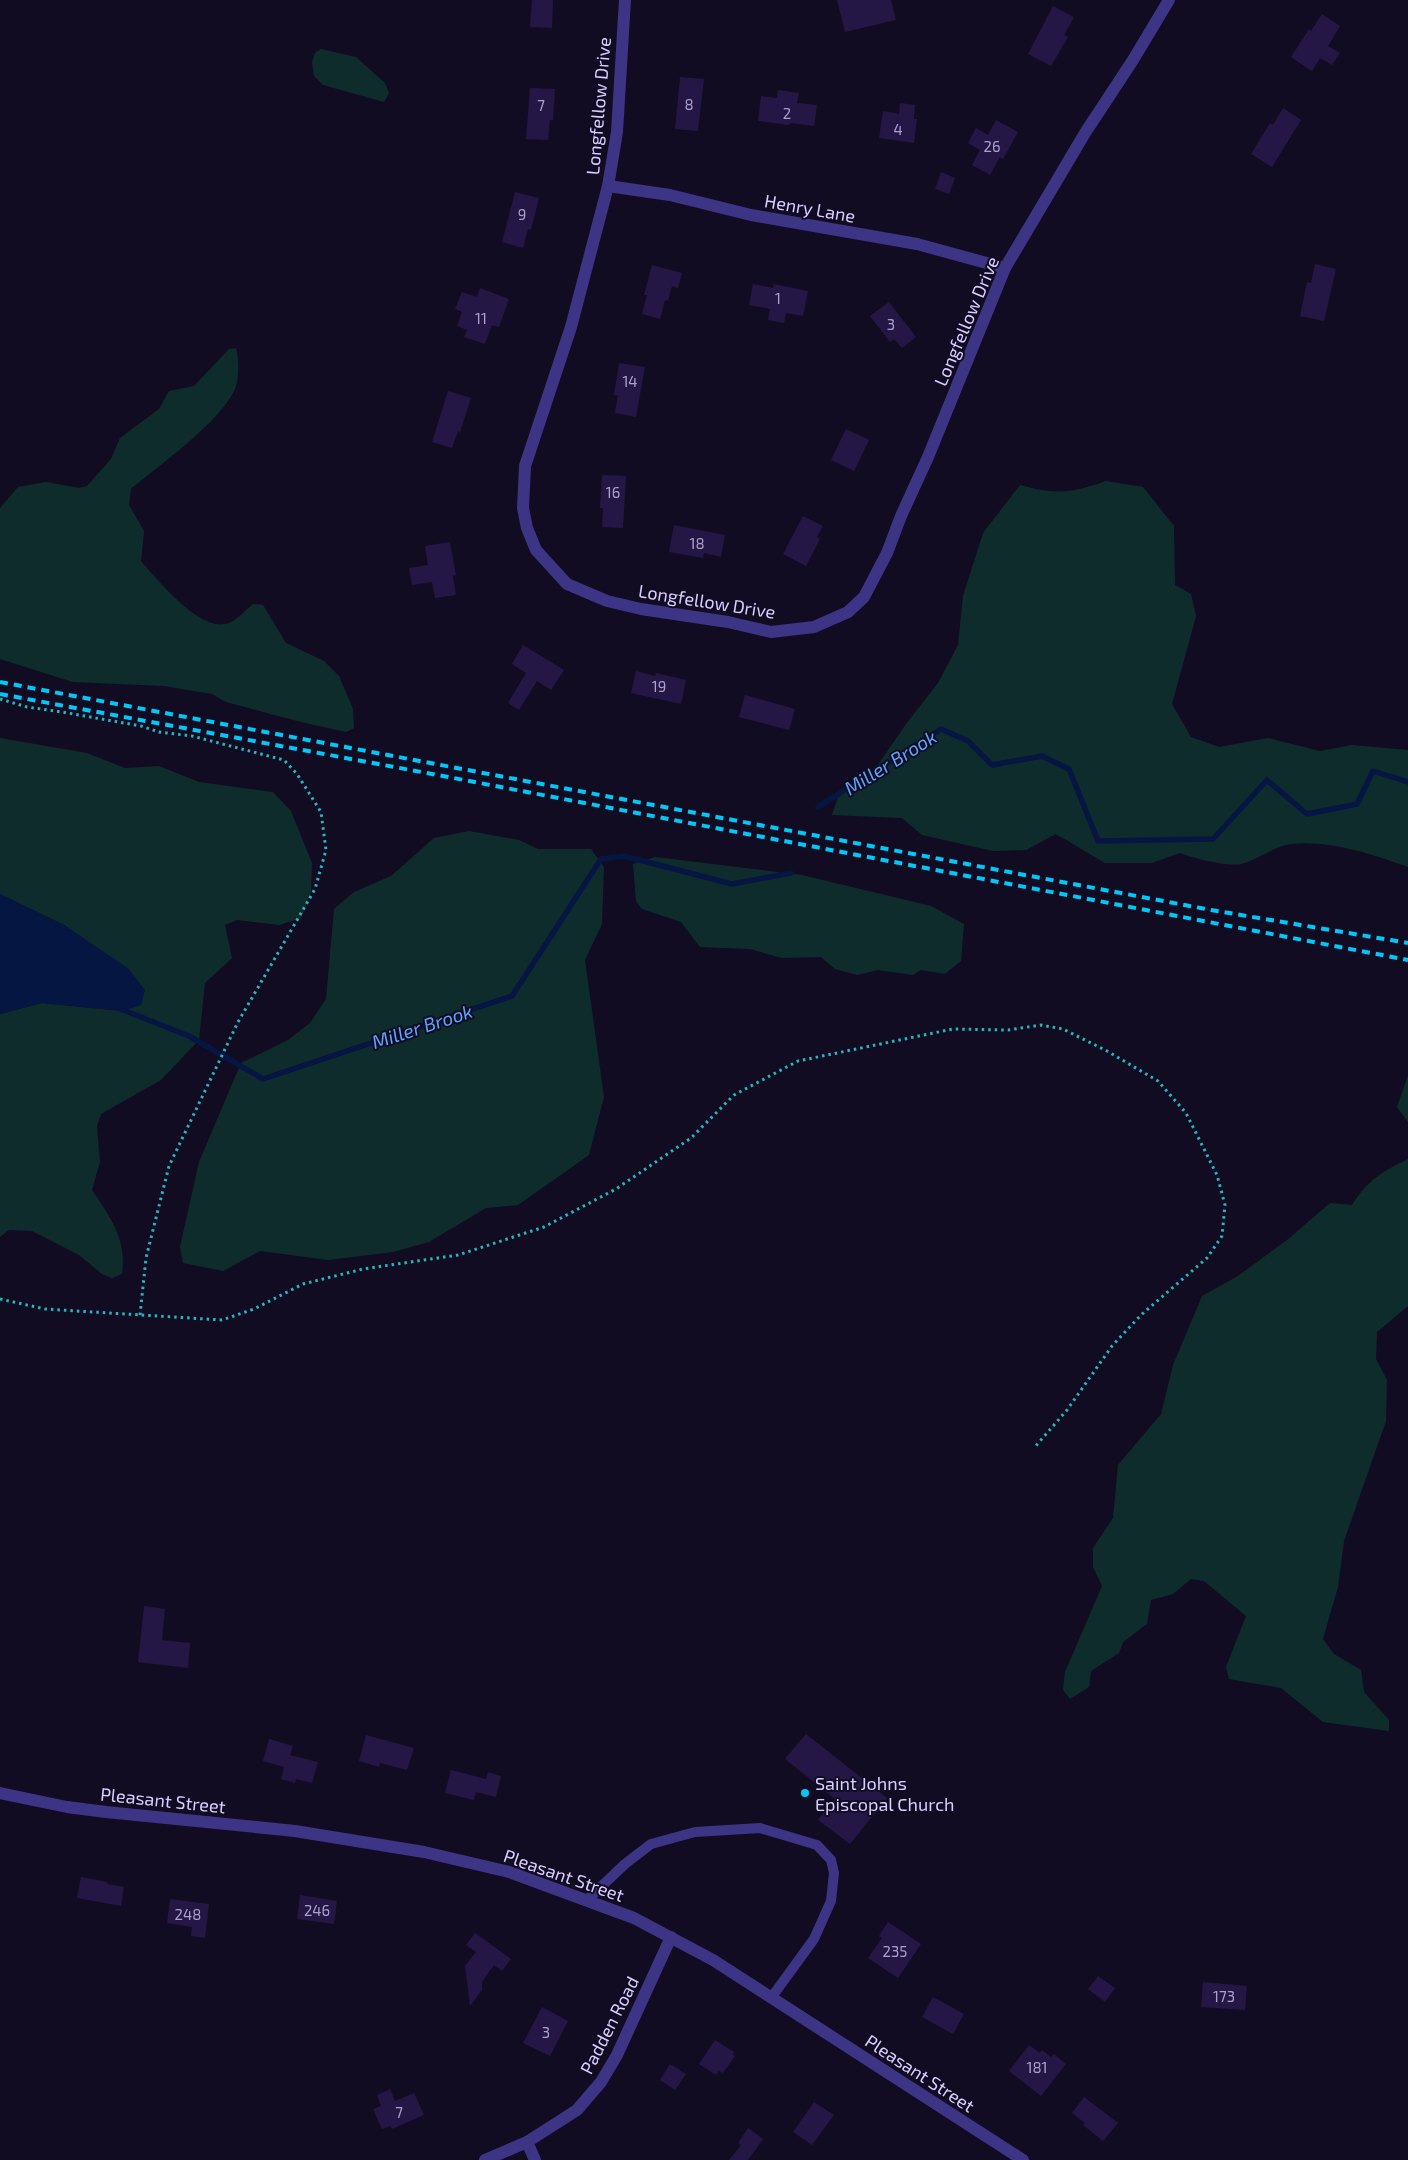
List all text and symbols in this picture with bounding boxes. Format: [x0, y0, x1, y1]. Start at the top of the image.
street label: Longfellow Drive [581, 36, 615, 176]
house number: 8 [684, 95, 694, 113]
house number: 7 [537, 96, 545, 114]
house number: 2 [783, 104, 791, 122]
house number: 4 [893, 120, 903, 138]
house number: 26 [983, 137, 1001, 155]
street label: Henry Lane [763, 189, 857, 227]
house number: 9 [518, 205, 526, 223]
street label: Longfellow Drive [929, 253, 1003, 389]
house number: 1 [775, 289, 781, 307]
house number: 11 [475, 309, 487, 327]
house number: 3 [887, 315, 895, 333]
house number: 14 [622, 372, 638, 390]
house number: 16 [606, 483, 620, 501]
house number: 18 [689, 534, 705, 552]
street label: Longfellow Drive [637, 579, 777, 623]
house number: 19 [652, 677, 666, 695]
water label: Miller Brook [840, 724, 941, 799]
water label: Miller Brook [369, 999, 475, 1053]
place label: Saint Johns Episcopal Church [815, 1772, 954, 1815]
street label: Pleasant Street [99, 1782, 227, 1818]
marker: Saint Johns Episcopal Church [799, 1787, 811, 1799]
street label: Pleasant Street [501, 1844, 627, 1906]
house number: 246 [304, 1901, 330, 1919]
house number: 248 [175, 1905, 201, 1923]
house number: 235 [883, 1942, 907, 1960]
street label: Padden Road [575, 1972, 643, 2078]
house number: 173 [1213, 1987, 1235, 2005]
house number: 3 [542, 2023, 550, 2041]
street label: Pleasant Street [861, 2029, 979, 2117]
house number: 181 [1026, 2058, 1048, 2076]
house number: 7 [395, 2103, 403, 2121]

